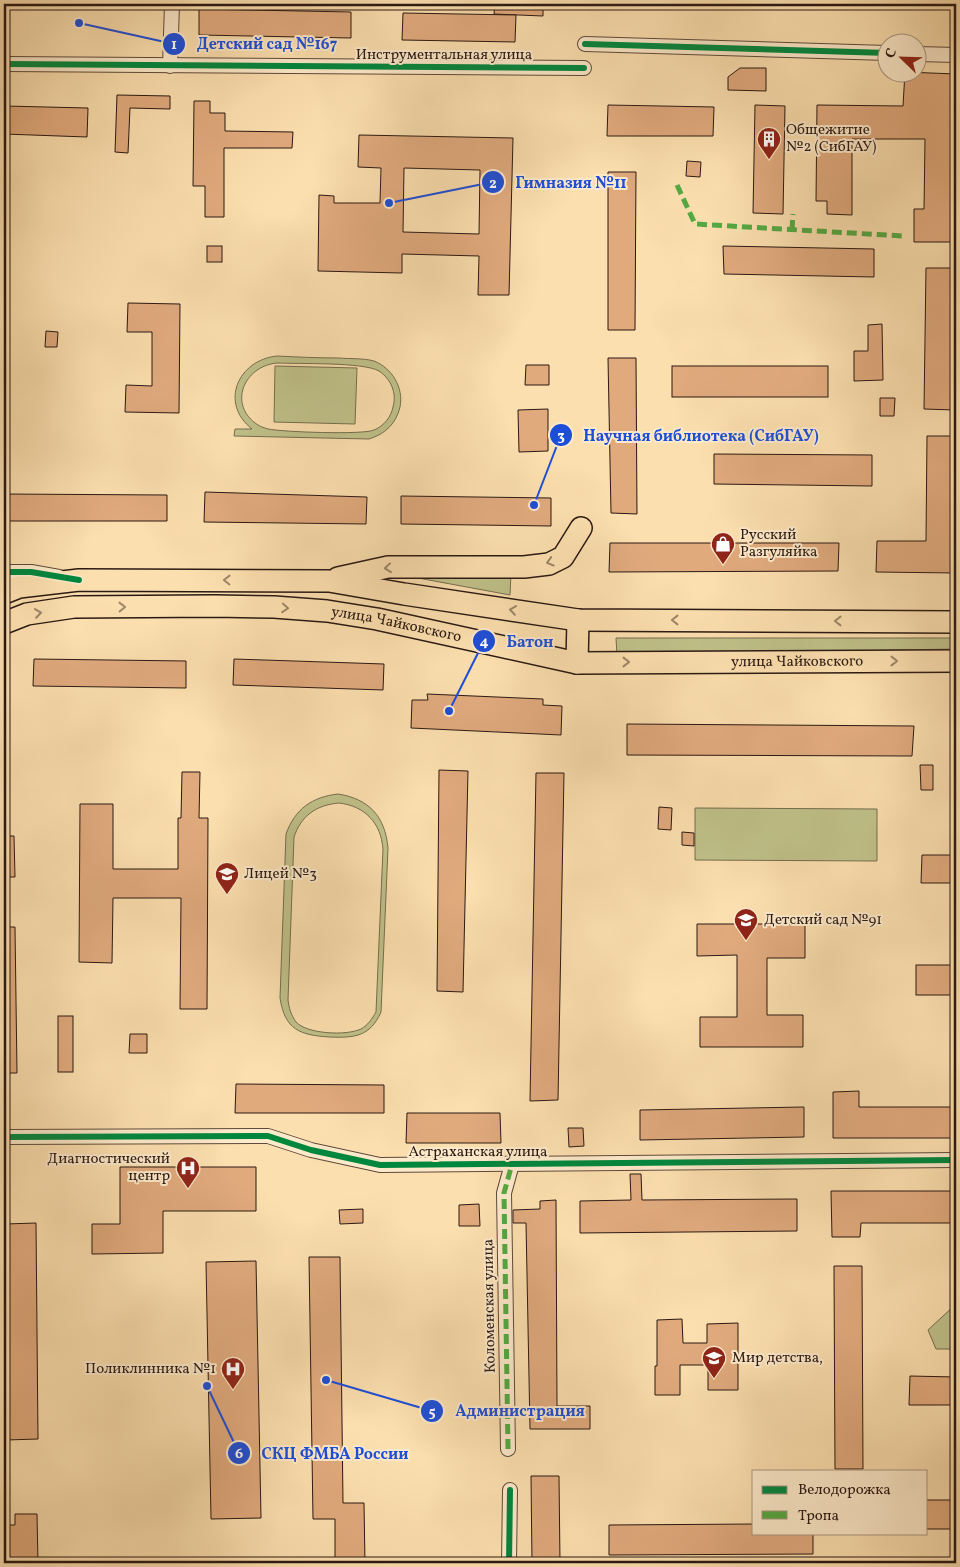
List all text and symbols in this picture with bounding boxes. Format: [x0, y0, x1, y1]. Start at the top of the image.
callout: Детский сад №167 [162, 28, 348, 59]
north arrow [878, 32, 928, 82]
text: Детский сад №167 [197, 34, 338, 56]
text: 1 [171, 35, 177, 56]
street label: Инструментальная улица [356, 45, 532, 66]
text: С [881, 46, 902, 61]
place label: Общежитие №2 (СибГАУ) [786, 120, 876, 158]
building icon: Общежитие №2 (СибГАУ) [756, 126, 782, 160]
callout: Гимназия №11 [481, 167, 637, 198]
text: Гимназия №11 [515, 173, 627, 195]
text: 2 [489, 174, 497, 195]
callout: Научная библиотека (СибГАУ) [549, 420, 829, 451]
text: 3 [557, 426, 565, 447]
text: Научная библиотека (СибГАУ) [583, 426, 819, 448]
place label: Русский Разгуляйка [740, 525, 818, 563]
shop icon: Русский Разгуляйка [710, 531, 736, 565]
one-way arrow [546, 557, 555, 567]
one-way arrow [384, 562, 392, 573]
one-way arrow [223, 574, 231, 585]
street label: улица Чайковского [330, 601, 463, 648]
one-way arrow [119, 602, 127, 612]
one-way arrow [281, 602, 289, 613]
one-way arrow [509, 605, 517, 615]
one-way arrow [34, 608, 42, 618]
one-way arrow [671, 615, 678, 625]
one-way arrow [833, 616, 841, 626]
callout: Батон [471, 626, 563, 657]
text: 4 [479, 632, 489, 653]
text: Батон [506, 632, 554, 654]
street label: улица Чайковского [731, 651, 863, 673]
one-way arrow [890, 656, 898, 666]
one-way arrow [622, 657, 630, 667]
school or university icon: Лицей №3 [214, 861, 240, 895]
place label: Лицей №3 [244, 864, 317, 885]
school or university icon: Детский сад №91 [733, 907, 759, 941]
place label: Детский сад №91 [764, 910, 882, 931]
street label: Астраханская улица [408, 1142, 548, 1163]
place label: Диагностический центр [47, 1149, 170, 1187]
hospital icon: Диагностический центр [175, 1155, 201, 1189]
street label: Коломенская улица [478, 1239, 502, 1373]
school or university icon: Мир детства, [701, 1345, 727, 1379]
place label: Мир детства, [732, 1348, 823, 1369]
hospital icon: Поликлинника №1 [220, 1356, 246, 1390]
place label: Поликлинника №1 [85, 1359, 216, 1380]
callout: Администрация [420, 1395, 594, 1426]
text: Администрация [455, 1401, 585, 1423]
text: 5 [428, 1402, 436, 1423]
callout: СКЦ ФМБА России [226, 1437, 418, 1468]
text: 6 [235, 1444, 243, 1465]
text: СКЦ ФМБА России [262, 1444, 408, 1466]
legend [752, 1470, 928, 1534]
text: Велодорожка [798, 1480, 891, 1501]
text: Тропа [798, 1506, 839, 1527]

